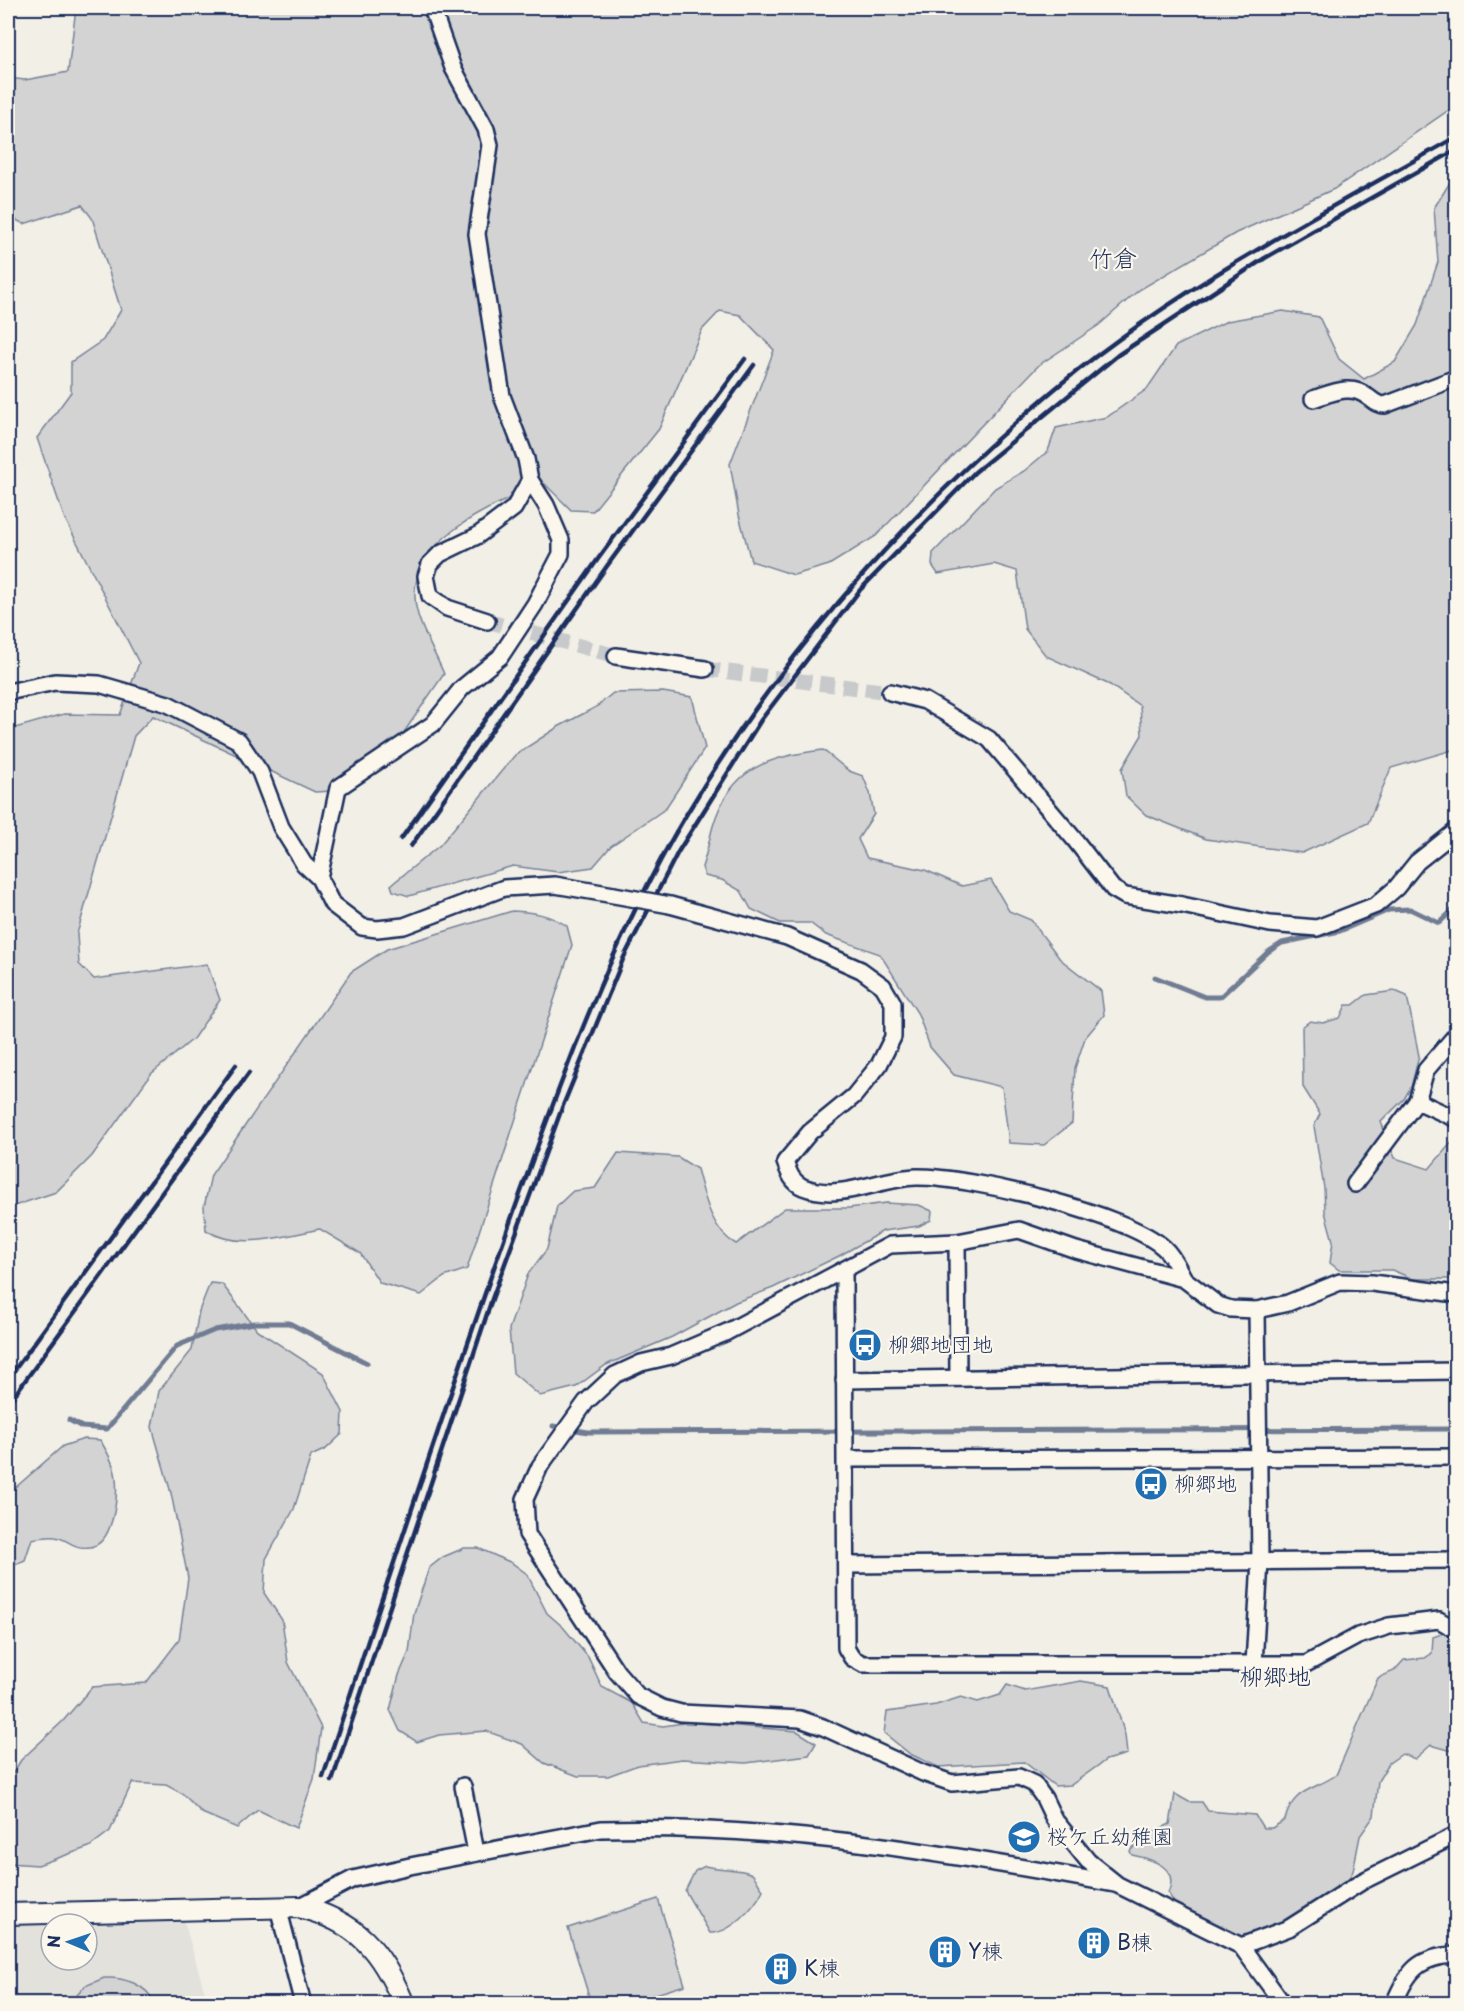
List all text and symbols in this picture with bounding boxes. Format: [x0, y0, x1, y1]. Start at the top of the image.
district label: 竹倉 [1089, 239, 1137, 275]
bus stop icon: 柳郷地団地 [847, 1327, 883, 1363]
place label: 柳郷地団地 [888, 1327, 993, 1359]
bus stop icon: 柳郷地 [1133, 1466, 1169, 1502]
place label: 柳郷地 [1174, 1466, 1237, 1498]
district label: 柳郷地 [1239, 1657, 1311, 1693]
school or university icon: 桜ケ丘幼稚園 [1006, 1819, 1042, 1855]
place label: 桜ケ丘幼稚園 [1047, 1819, 1173, 1851]
north arrow [39, 1912, 99, 1972]
building icon: B棟 [1076, 1925, 1112, 1961]
place label: B棟 [1117, 1925, 1152, 1957]
building icon: Y棟 [927, 1934, 963, 1970]
place label: Y棟 [968, 1934, 1002, 1966]
text: N [41, 1935, 65, 1948]
building icon: K棟 [763, 1951, 799, 1987]
place label: K棟 [804, 1951, 839, 1983]

